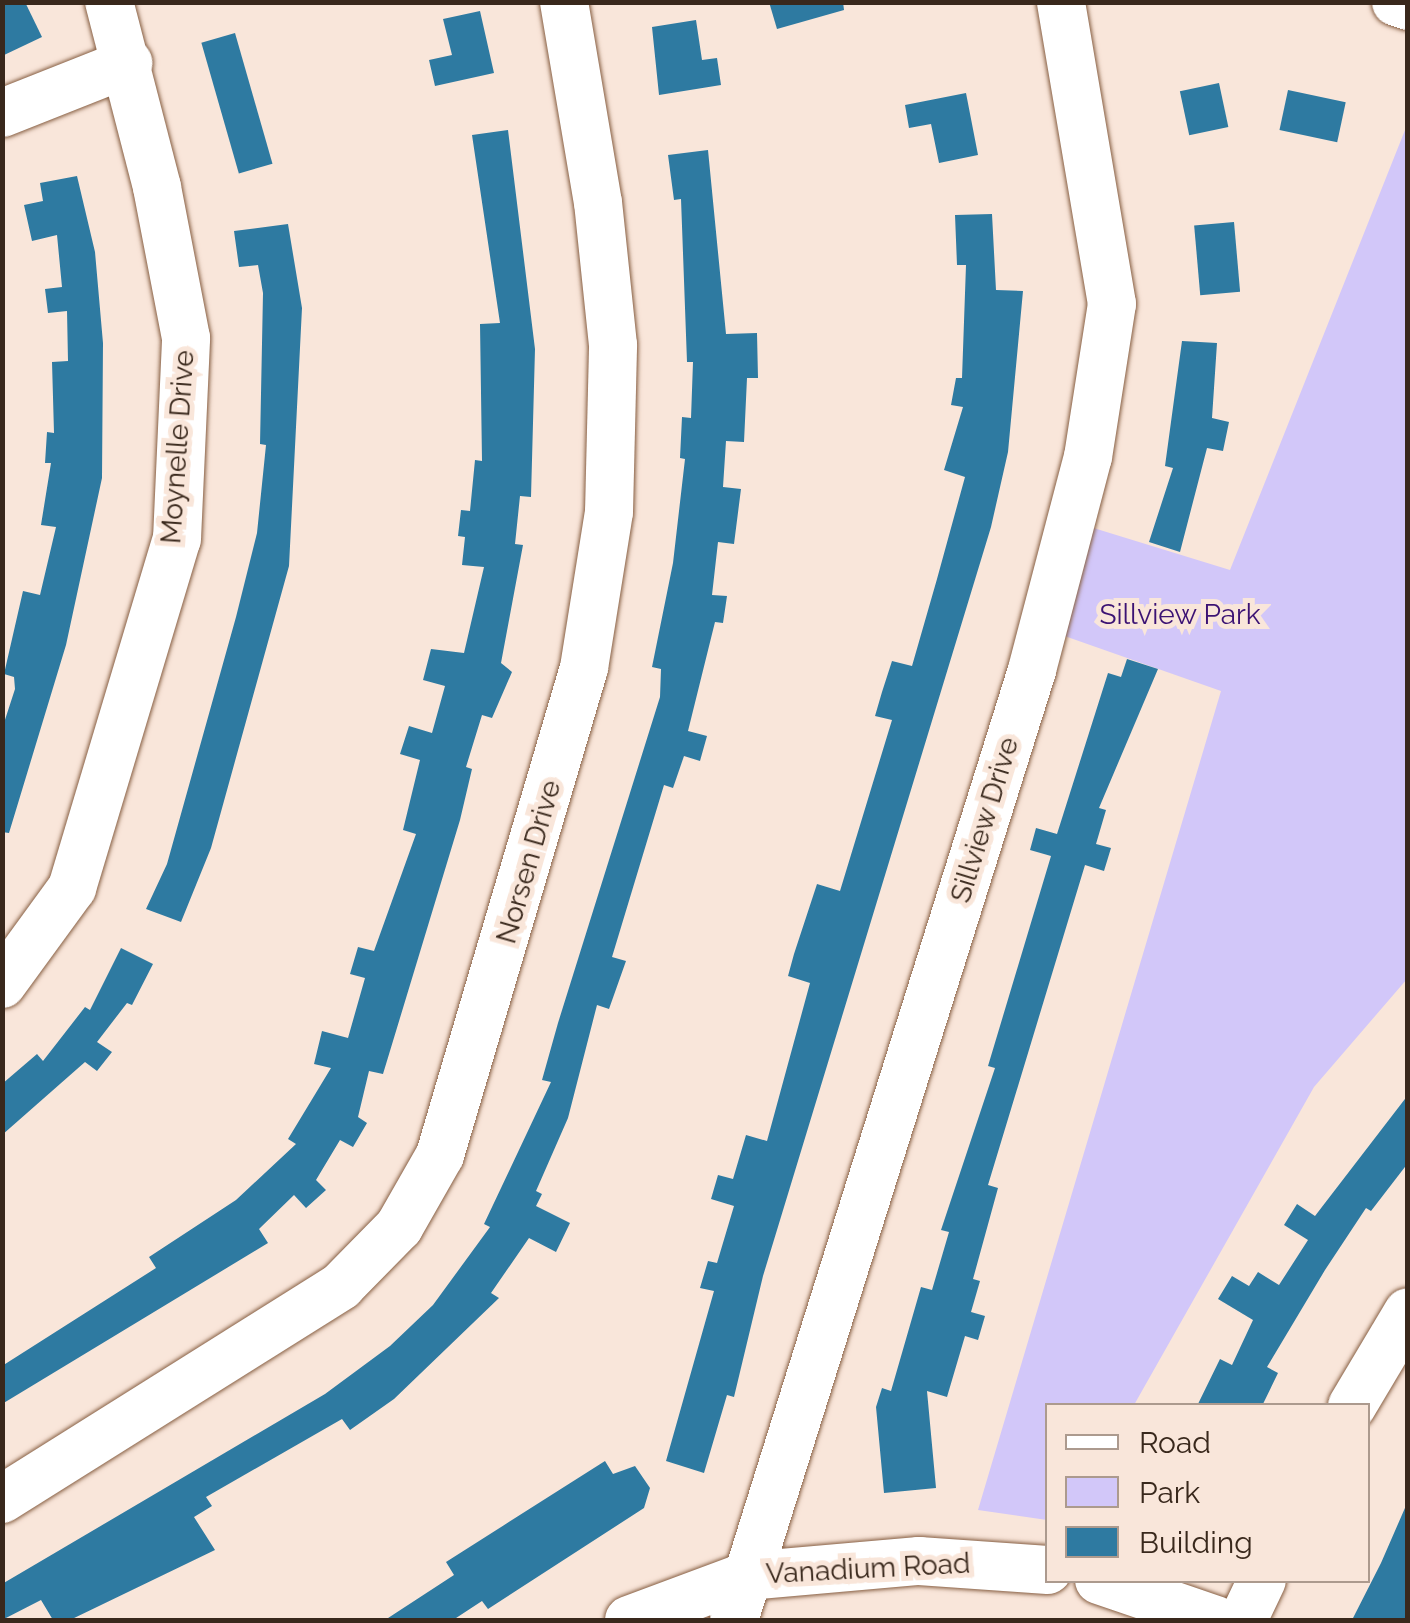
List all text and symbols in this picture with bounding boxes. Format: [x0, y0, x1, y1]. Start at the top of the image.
street label: Moynelle Drive [154, 349, 202, 545]
park label: Sillview Park [1099, 598, 1261, 632]
street label: Sillview Drive [944, 733, 1026, 907]
street label: Norsen Drive [490, 777, 568, 947]
legend [1045, 1403, 1370, 1583]
text: Road [1139, 1425, 1211, 1460]
text: Park [1139, 1475, 1200, 1510]
text: Building [1139, 1525, 1253, 1560]
street label: Vanadium Road [765, 1547, 971, 1591]

